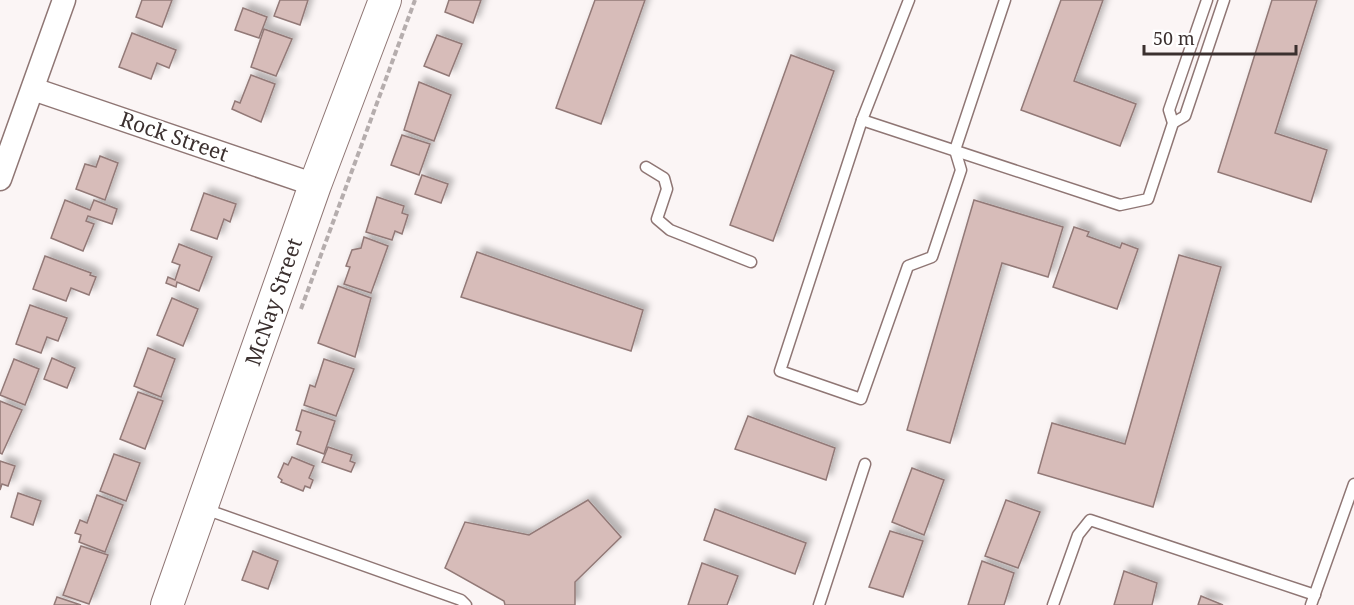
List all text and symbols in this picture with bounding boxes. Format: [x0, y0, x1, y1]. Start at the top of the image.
scale bar [1144, 18, 1296, 56]
text: 50 m [1153, 26, 1195, 50]
street label: Rock Street [117, 104, 232, 168]
street label: McNay Street [238, 234, 308, 369]

